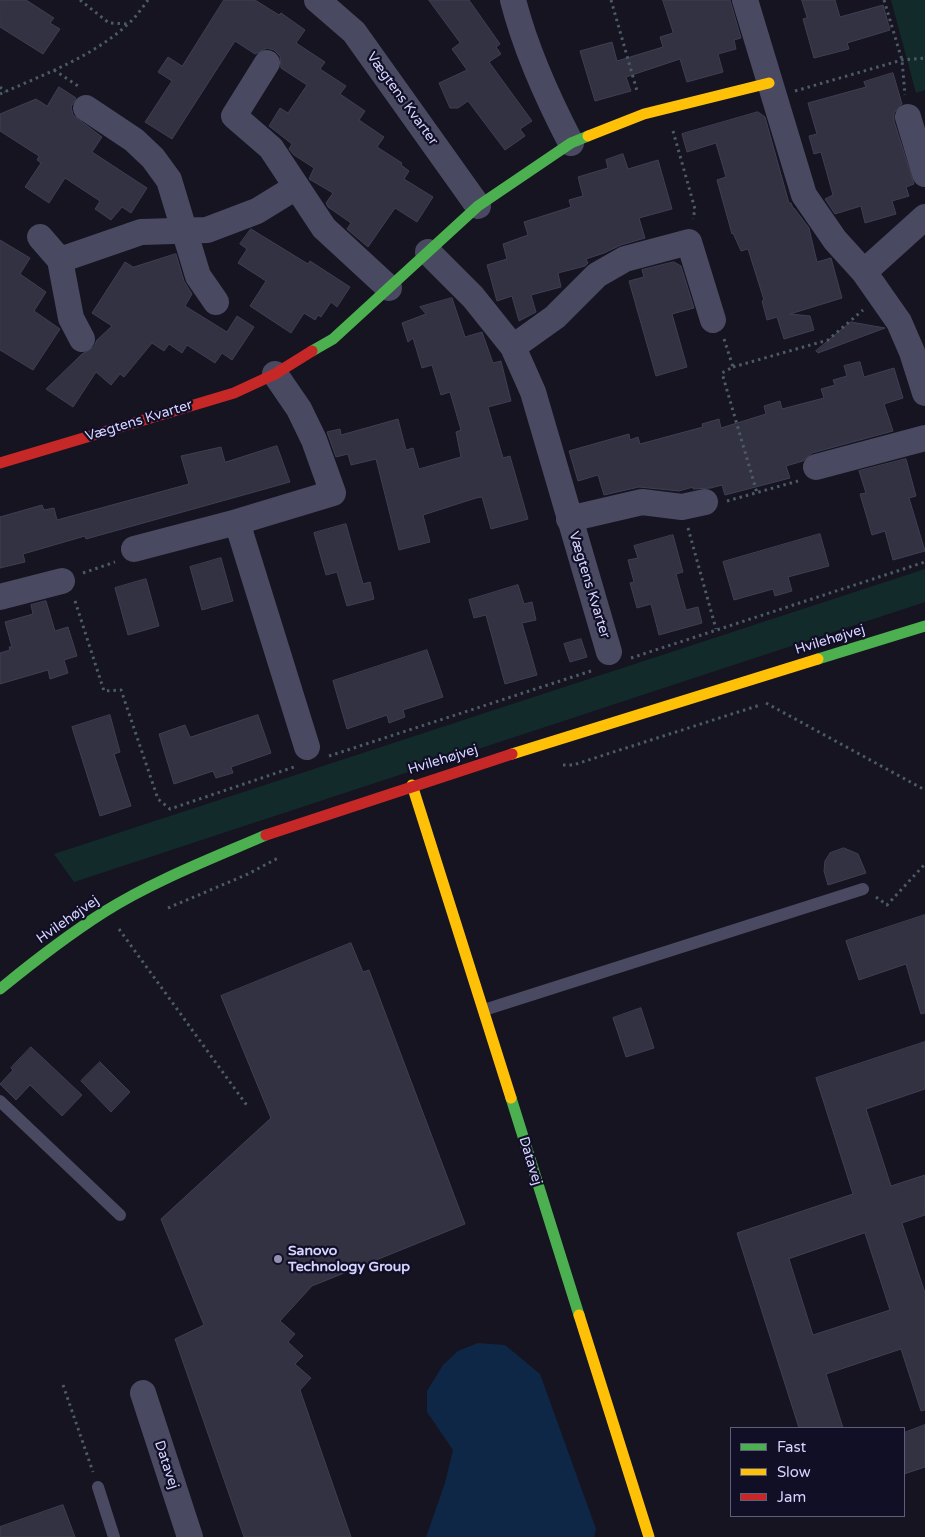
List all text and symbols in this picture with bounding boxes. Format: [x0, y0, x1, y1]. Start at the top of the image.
street label: Vægtens Kvarter [363, 49, 441, 149]
street label: Vægtens Kvarter [83, 397, 195, 445]
street label: Vægtens Kvarter [565, 529, 613, 641]
street label: Hvilehøjvej [793, 621, 867, 659]
street label: Hvilehøjvej [406, 741, 480, 779]
street label: Hvilehøjvej [34, 892, 102, 948]
street label: Datavej [515, 1135, 545, 1187]
place label: Sanovo Technology Group [288, 1243, 410, 1276]
marker: Sanovo Technology Group [272, 1253, 284, 1265]
legend [730, 1427, 905, 1517]
text: Fast [777, 1438, 806, 1456]
street label: Datavej [150, 1439, 182, 1491]
text: Slow [777, 1463, 811, 1481]
text: Jam [777, 1488, 806, 1506]

